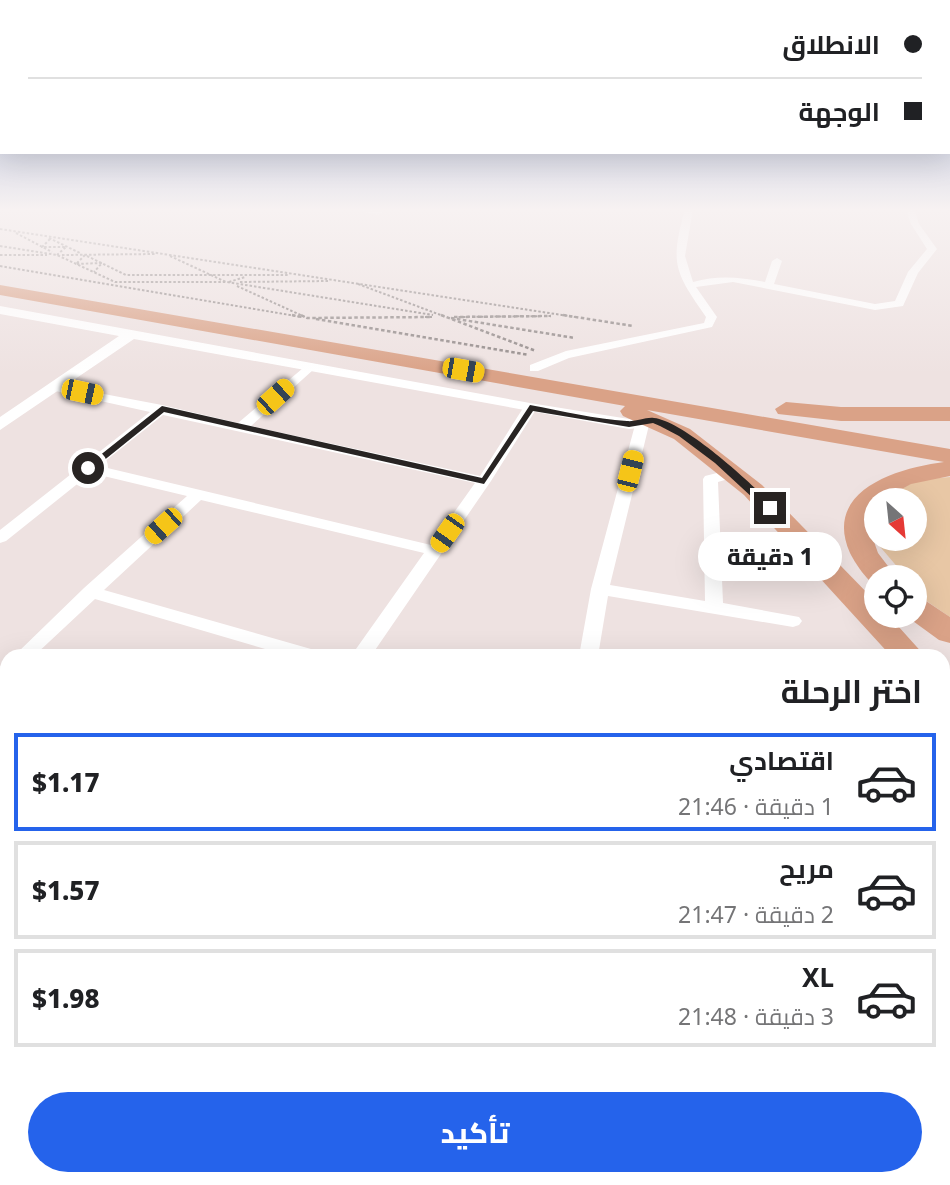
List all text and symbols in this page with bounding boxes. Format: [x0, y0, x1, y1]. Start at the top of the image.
text: الانطلاق [782, 26, 880, 62]
text: الوجهة [799, 93, 880, 129]
car [441, 356, 486, 384]
car [253, 375, 298, 419]
car [60, 377, 105, 407]
car [615, 448, 646, 494]
route start [72, 452, 104, 484]
north arrow [864, 488, 928, 551]
map controls [864, 488, 927, 628]
route end [754, 492, 786, 524]
car [141, 504, 186, 548]
car [427, 510, 468, 556]
callout: 1 دقيقة [698, 532, 842, 582]
text: 1 دقيقة [727, 540, 813, 572]
button: locate [864, 565, 927, 628]
text: اختر الرحلة [781, 669, 922, 712]
text: اقتصادي [729, 742, 834, 778]
icon: car [855, 751, 918, 814]
text: $1.17 [32, 764, 99, 800]
text: 1 دقيقة · 21:46 [678, 790, 834, 822]
text: مريح [779, 850, 834, 886]
icon: car [855, 859, 918, 922]
text: $1.57 [32, 872, 99, 908]
text: 2 دقيقة · 21:47 [678, 898, 834, 930]
text: XL [802, 959, 834, 995]
icon: car [855, 967, 918, 1030]
text: $1.98 [32, 980, 99, 1016]
text: 3 دقيقة · 21:48 [678, 1000, 834, 1032]
button: تأكيد [28, 1092, 922, 1172]

